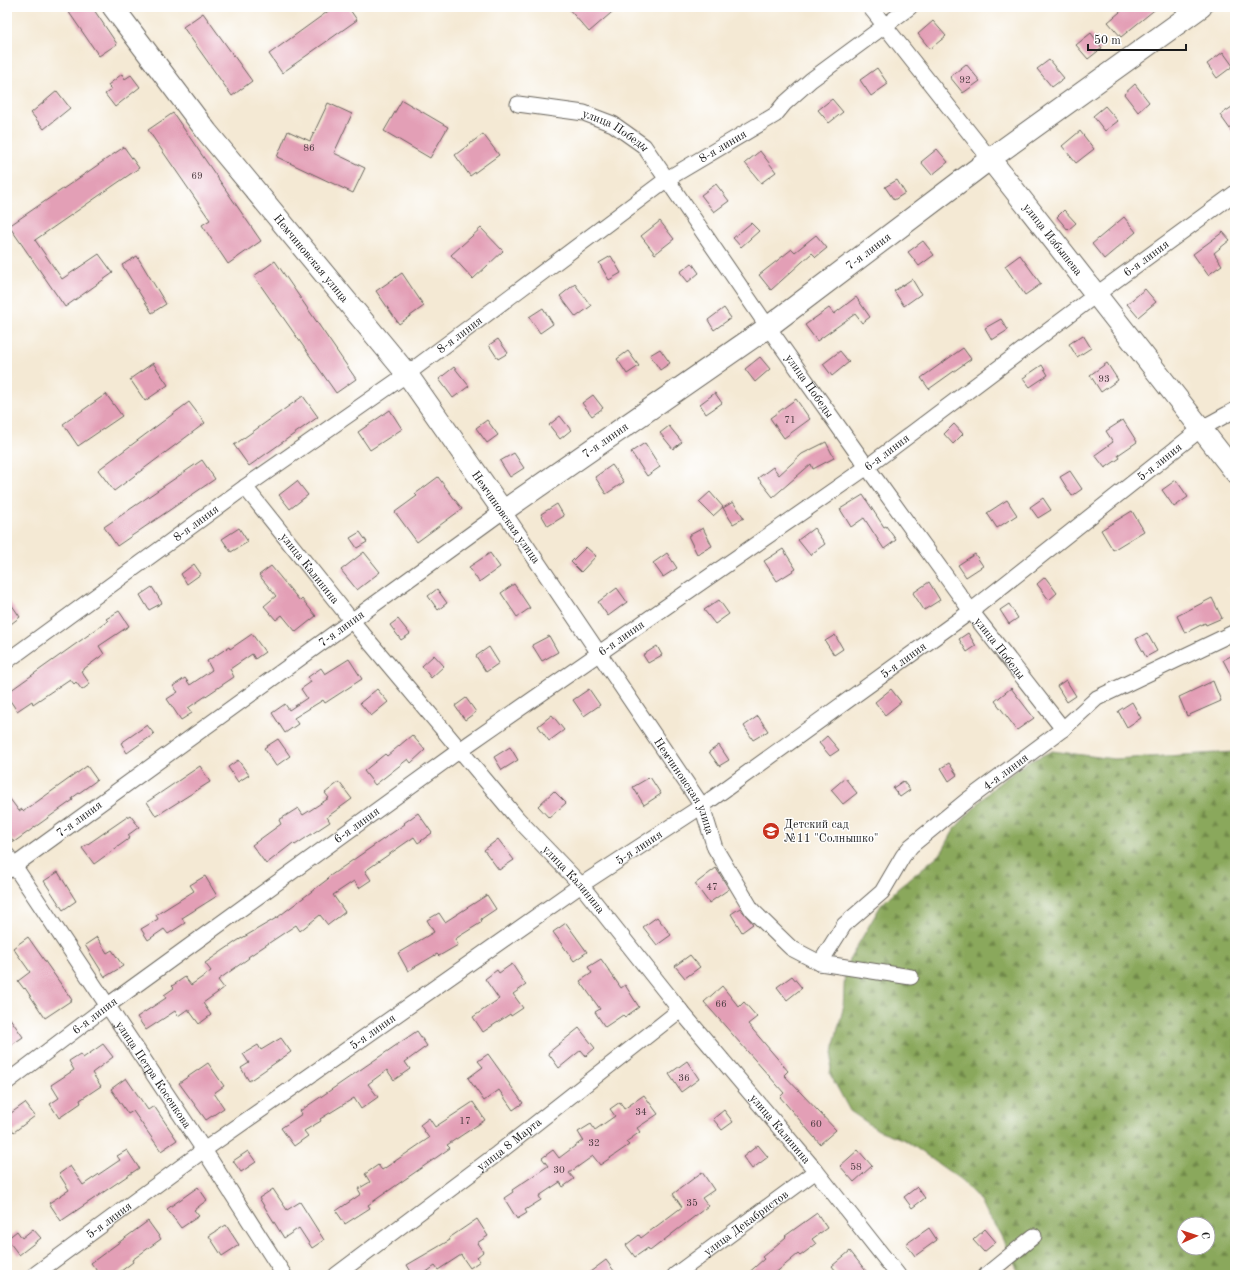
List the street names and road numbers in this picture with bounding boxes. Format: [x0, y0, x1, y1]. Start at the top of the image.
street label: улица Победы [581, 108, 651, 154]
street label: 8-я линия [697, 128, 749, 166]
street label: улица Избышева [1020, 201, 1084, 278]
street label: Немчиновская улица [271, 212, 350, 305]
street label: 7-я линия [844, 231, 894, 273]
street label: 6-я линия [1122, 238, 1172, 279]
street label: 8-я линия [435, 315, 485, 356]
street label: улица Победы [782, 352, 835, 420]
street label: 7-я линия [581, 421, 631, 461]
street label: 6-я линия [863, 432, 912, 474]
street label: 5-я линия [1135, 441, 1185, 484]
street label: Немчиновская улица [469, 469, 542, 566]
street label: 8-я линия [172, 503, 221, 544]
street label: улица Калинина [277, 531, 341, 607]
street label: 7-я линия [317, 609, 367, 650]
street label: улица Победы [971, 615, 1027, 682]
street label: 6-я линия [597, 619, 647, 659]
street label: 5-я линия [878, 640, 929, 681]
street label: Немчиновская улица [651, 736, 715, 836]
street label: 4-я линия [981, 752, 1031, 793]
street label: 7-я линия [55, 799, 105, 840]
street label: 6-я линия [332, 805, 382, 846]
street label: 5-я линия [614, 829, 665, 867]
street label: улица Калинина [540, 844, 606, 916]
street label: 6-я линия [71, 996, 120, 1037]
street label: 5-я линия [347, 1012, 398, 1052]
street label: улица Петра Косенкова [113, 1019, 193, 1131]
street label: улица Калинина [747, 1092, 812, 1167]
street label: улица 8 Марта [475, 1116, 544, 1174]
street label: улица Декабристов [702, 1188, 791, 1259]
street label: 5-я линия [84, 1200, 134, 1241]

